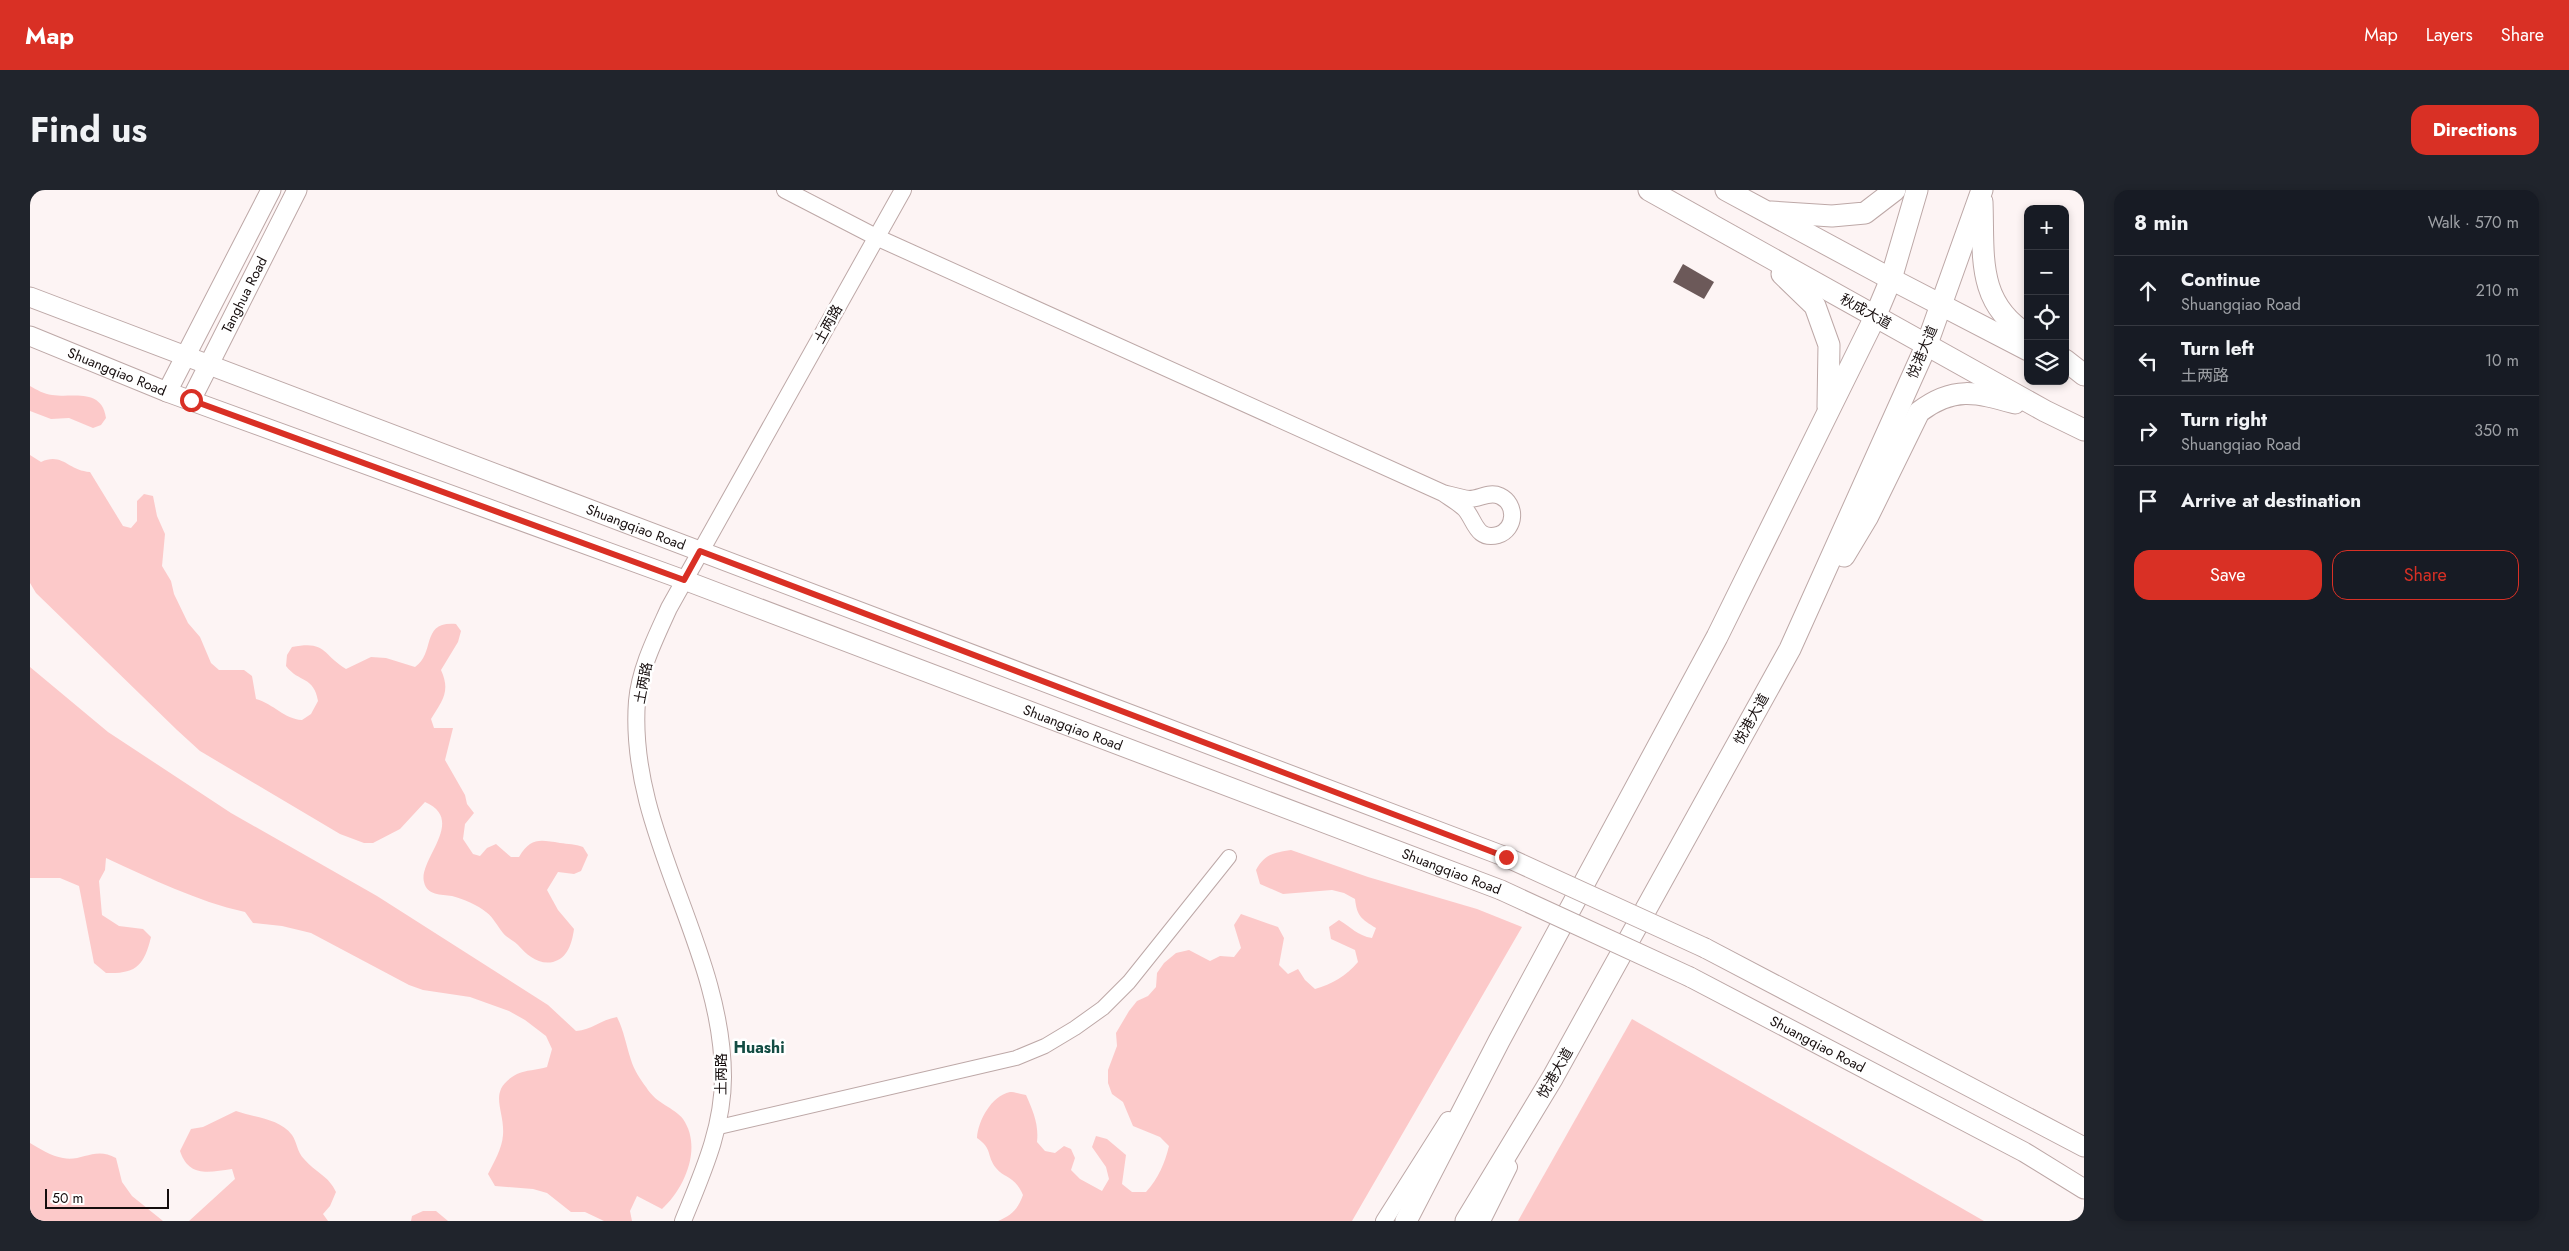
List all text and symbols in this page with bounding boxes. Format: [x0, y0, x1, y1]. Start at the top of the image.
text: Map [25, 18, 74, 53]
text: Map [2364, 22, 2398, 48]
text: Layers [2426, 22, 2473, 48]
text: Share [2501, 22, 2544, 48]
text: Find us [30, 105, 147, 155]
button: Directions [2411, 105, 2539, 155]
map controls [2024, 205, 2069, 385]
button: + [2024, 205, 2069, 250]
text: 8 min [2134, 208, 2189, 238]
text: Walk · 570 m [2428, 211, 2519, 234]
button: − [2024, 250, 2069, 295]
street label: Tanghua Road [217, 253, 272, 336]
text: Continue [2181, 266, 2260, 293]
icon: ahead [2134, 277, 2162, 305]
text: 210 m [2476, 279, 2519, 302]
street label: 秋成大道 [1837, 289, 1895, 333]
text: Shuangqiao Road [2181, 293, 2301, 316]
button: locate [2024, 295, 2069, 340]
street label: 土两路 [809, 301, 847, 347]
street label: 悦港大道 [1902, 322, 1942, 382]
text: Turn left [2181, 335, 2254, 362]
button: layers [2024, 340, 2069, 385]
street label: Shuangqiao Road [65, 342, 169, 401]
icon: left [2134, 347, 2162, 375]
text: 10 m [2485, 349, 2519, 372]
text: 土两路 [2181, 364, 2229, 387]
route start [180, 389, 203, 412]
text: Turn right [2181, 406, 2267, 433]
icon: right [2134, 417, 2162, 445]
text: 350 m [2474, 419, 2519, 442]
text: Shuangqiao Road [2181, 433, 2301, 456]
icon: arrive [2134, 487, 2162, 515]
text: Arrive at destination [2181, 487, 2361, 514]
street label: Shuangqiao Road [583, 499, 688, 555]
button: Save [2134, 550, 2322, 600]
button: Share [2332, 550, 2519, 600]
street label: 土两路 [629, 660, 657, 706]
street label: 悦港大道 [1729, 690, 1773, 748]
street label: Shuangqiao Road [1020, 700, 1125, 755]
street label: Shuangqiao Road [1399, 843, 1504, 899]
route end [1495, 846, 1518, 869]
street label: Shuangqiao Road [1766, 1011, 1869, 1077]
district label: Huashi [733, 1036, 785, 1059]
street label: 悦港大道 [1532, 1044, 1578, 1102]
street label: 土两路 [711, 1053, 731, 1095]
scale bar [45, 1186, 169, 1209]
text: 50 m [52, 1188, 83, 1208]

